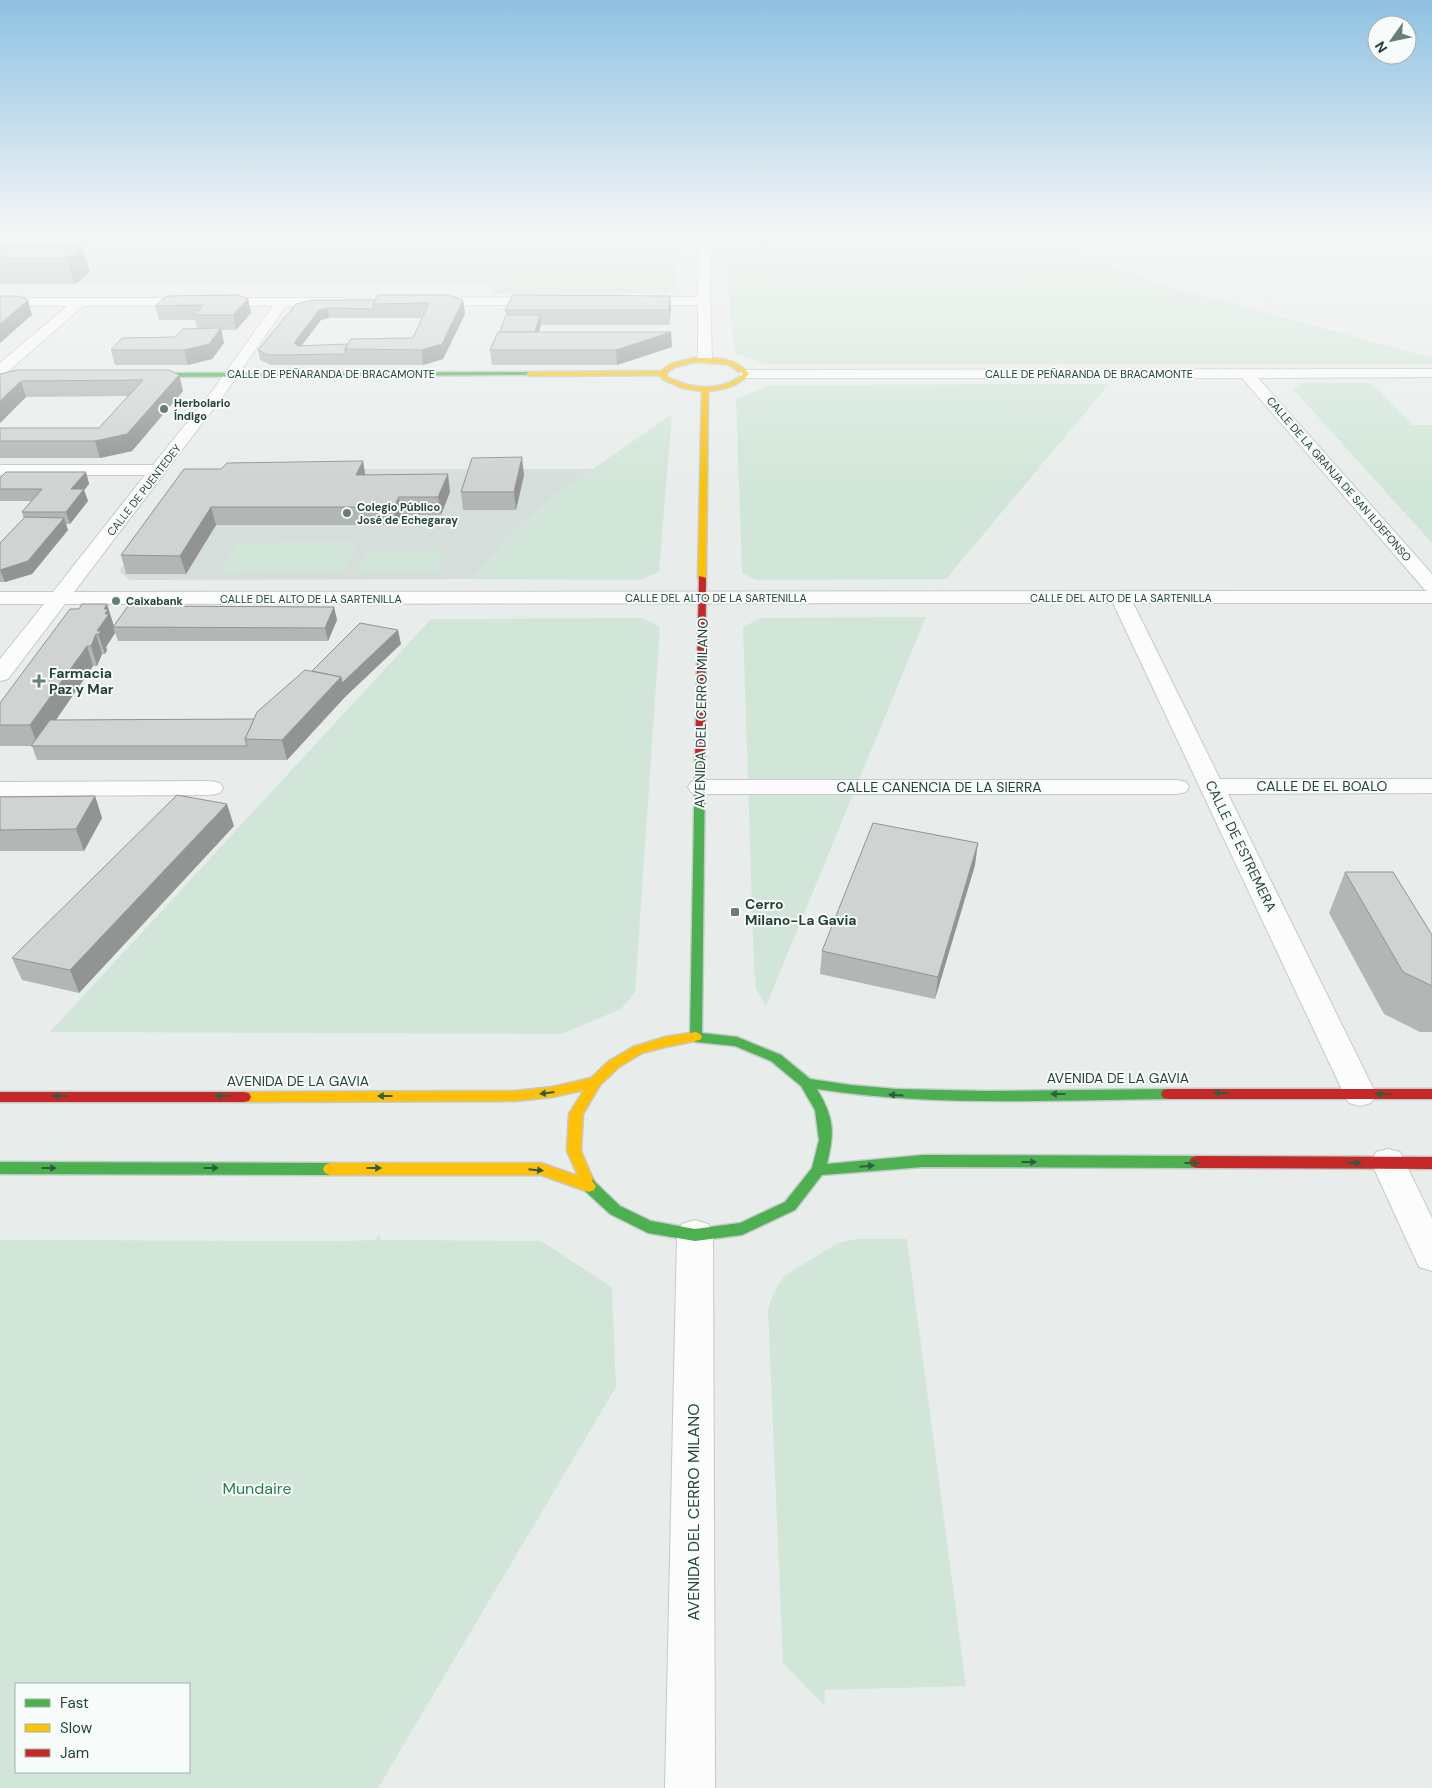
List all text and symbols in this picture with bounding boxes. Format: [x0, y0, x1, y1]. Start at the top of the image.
north arrow [1367, 15, 1417, 65]
text: N [1371, 38, 1391, 56]
street label: CALLE DE PEÑARANDA DE BRACAMONTE [227, 367, 435, 381]
street label: CALLE DE PEÑARANDA DE BRACAMONTE [985, 367, 1193, 381]
street label: CALLE DE LA GRANJA DE SAN ILDEFONSO [1264, 394, 1414, 564]
place label: Herbolario Índigo [174, 396, 231, 423]
marker: Herbolario Índigo [158, 403, 170, 415]
street label: CALLE DE PUENTEDEY [104, 441, 184, 539]
place label: Colegio Público José de Echegaray [357, 500, 458, 527]
marker: Colegio Público José de Echegaray [341, 507, 353, 519]
street label: CALLE DEL ALTO DE LA SARTENILLA [625, 591, 807, 605]
street label: CALLE DEL ALTO DE LA SARTENILLA [1030, 591, 1212, 605]
street label: CALLE DEL ALTO DE LA SARTENILLA [220, 592, 402, 606]
place label: Caixabank [126, 594, 184, 608]
marker: Caixabank [110, 595, 122, 607]
street label: AVENIDA DEL CERRO MILANO [690, 618, 712, 808]
place label: Farmacia Paz y Mar [49, 664, 114, 698]
marker: Farmacia Paz y Mar [33, 675, 45, 687]
street label: CALLE DE ESTREMERA [1201, 777, 1281, 915]
street label: CALLE DE EL BOALO [1257, 777, 1388, 795]
street label: CALLE CANENCIA DE LA SIERRA [836, 778, 1042, 796]
place label: Cerro Milano-La Gavia [745, 895, 857, 929]
marker: Cerro Milano-La Gavia [729, 906, 741, 918]
street label: AVENIDA DE LA GAVIA [1047, 1069, 1189, 1087]
street label: AVENIDA DE LA GAVIA [227, 1072, 369, 1090]
one-way arrow [539, 1089, 555, 1097]
one-way arrow [1213, 1089, 1229, 1097]
one-way arrow [888, 1090, 904, 1098]
one-way arrow [1050, 1090, 1066, 1098]
one-way arrow [1375, 1090, 1391, 1098]
one-way arrow [51, 1092, 67, 1100]
one-way arrow [214, 1092, 230, 1100]
one-way arrow [376, 1092, 392, 1100]
one-way arrow [1022, 1158, 1038, 1166]
one-way arrow [1184, 1159, 1200, 1167]
one-way arrow [1347, 1159, 1363, 1167]
one-way arrow [859, 1162, 875, 1170]
one-way arrow [41, 1164, 57, 1172]
one-way arrow [203, 1164, 219, 1172]
one-way arrow [366, 1164, 382, 1172]
one-way arrow [528, 1166, 544, 1174]
street label: AVENIDA DEL CERRO MILANO [683, 1403, 704, 1621]
park label: Mundaire [222, 1478, 292, 1499]
legend [15, 1683, 190, 1773]
text: Fast [60, 1693, 89, 1713]
text: Slow [60, 1718, 93, 1738]
text: Jam [60, 1743, 89, 1763]

